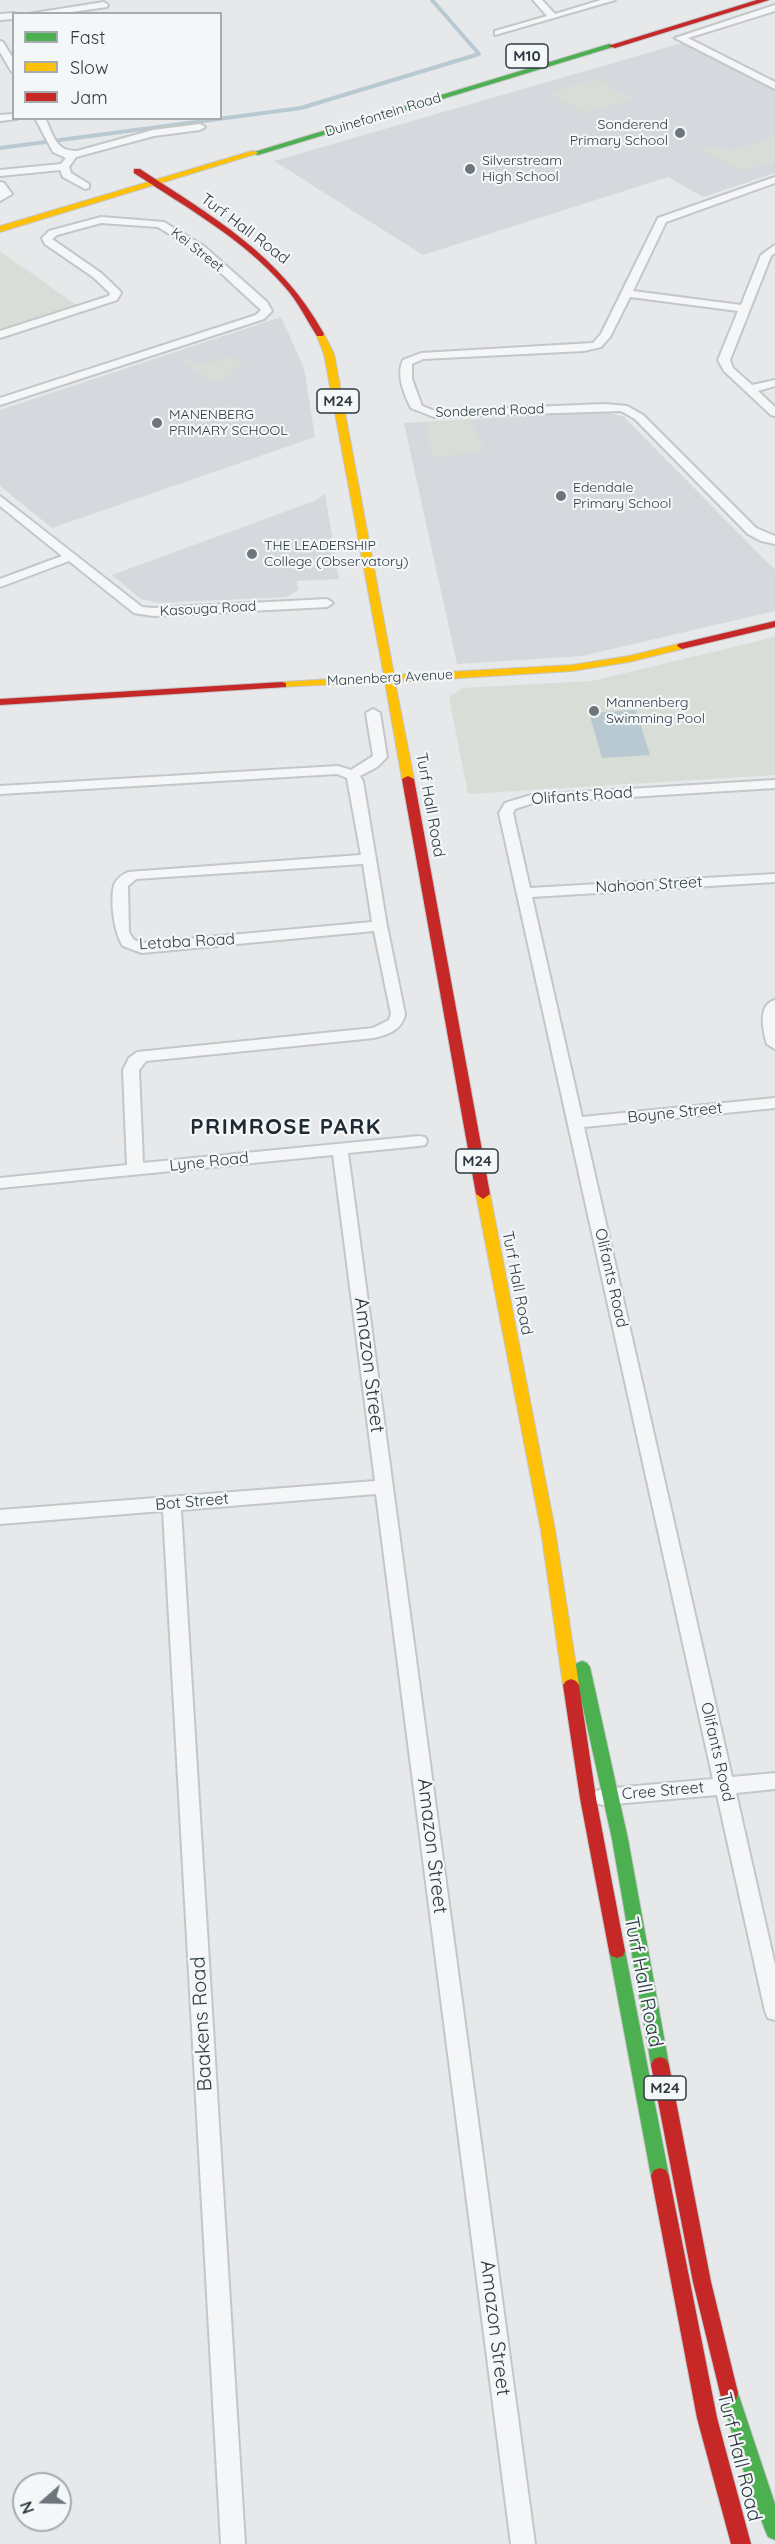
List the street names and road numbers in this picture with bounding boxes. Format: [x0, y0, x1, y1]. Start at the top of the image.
road number: M10 [506, 44, 548, 68]
street label: Duinefontein Road [323, 89, 443, 141]
street label: Turf Hall Road [197, 190, 293, 268]
street label: Kei Street [167, 224, 227, 276]
road number: M24 [317, 389, 359, 413]
street label: Sonderend Road [435, 401, 545, 421]
street label: Kasouga Road [159, 598, 257, 620]
street label: Manenberg Avenue [327, 666, 453, 690]
street label: Turf Hall Road [411, 751, 449, 859]
street label: Olifants Road [531, 783, 633, 809]
street label: Nahoon Street [595, 873, 703, 897]
street label: Letaba Road [138, 930, 236, 954]
street label: Boyne Street [626, 1098, 724, 1128]
street label: Lyne Road [168, 1148, 250, 1176]
road number: M24 [456, 1149, 498, 1173]
street label: Olifants Road [590, 1226, 632, 1330]
street label: Turf Hall Road [497, 1229, 537, 1337]
street label: Amazon Street [349, 1296, 389, 1434]
street label: Bot Street [155, 1489, 229, 1515]
street label: Olifants Road [696, 1700, 738, 1804]
street label: Amazon Street [412, 1777, 452, 1915]
street label: Cree Street [621, 1778, 705, 1804]
street label: Turf Hall Road [619, 1915, 667, 2049]
street label: Baakens Road [186, 1956, 218, 2092]
road number: M24 [644, 2076, 686, 2100]
street label: Amazon Street [475, 2259, 515, 2397]
street label: Turf Hall Road [711, 2390, 767, 2524]

